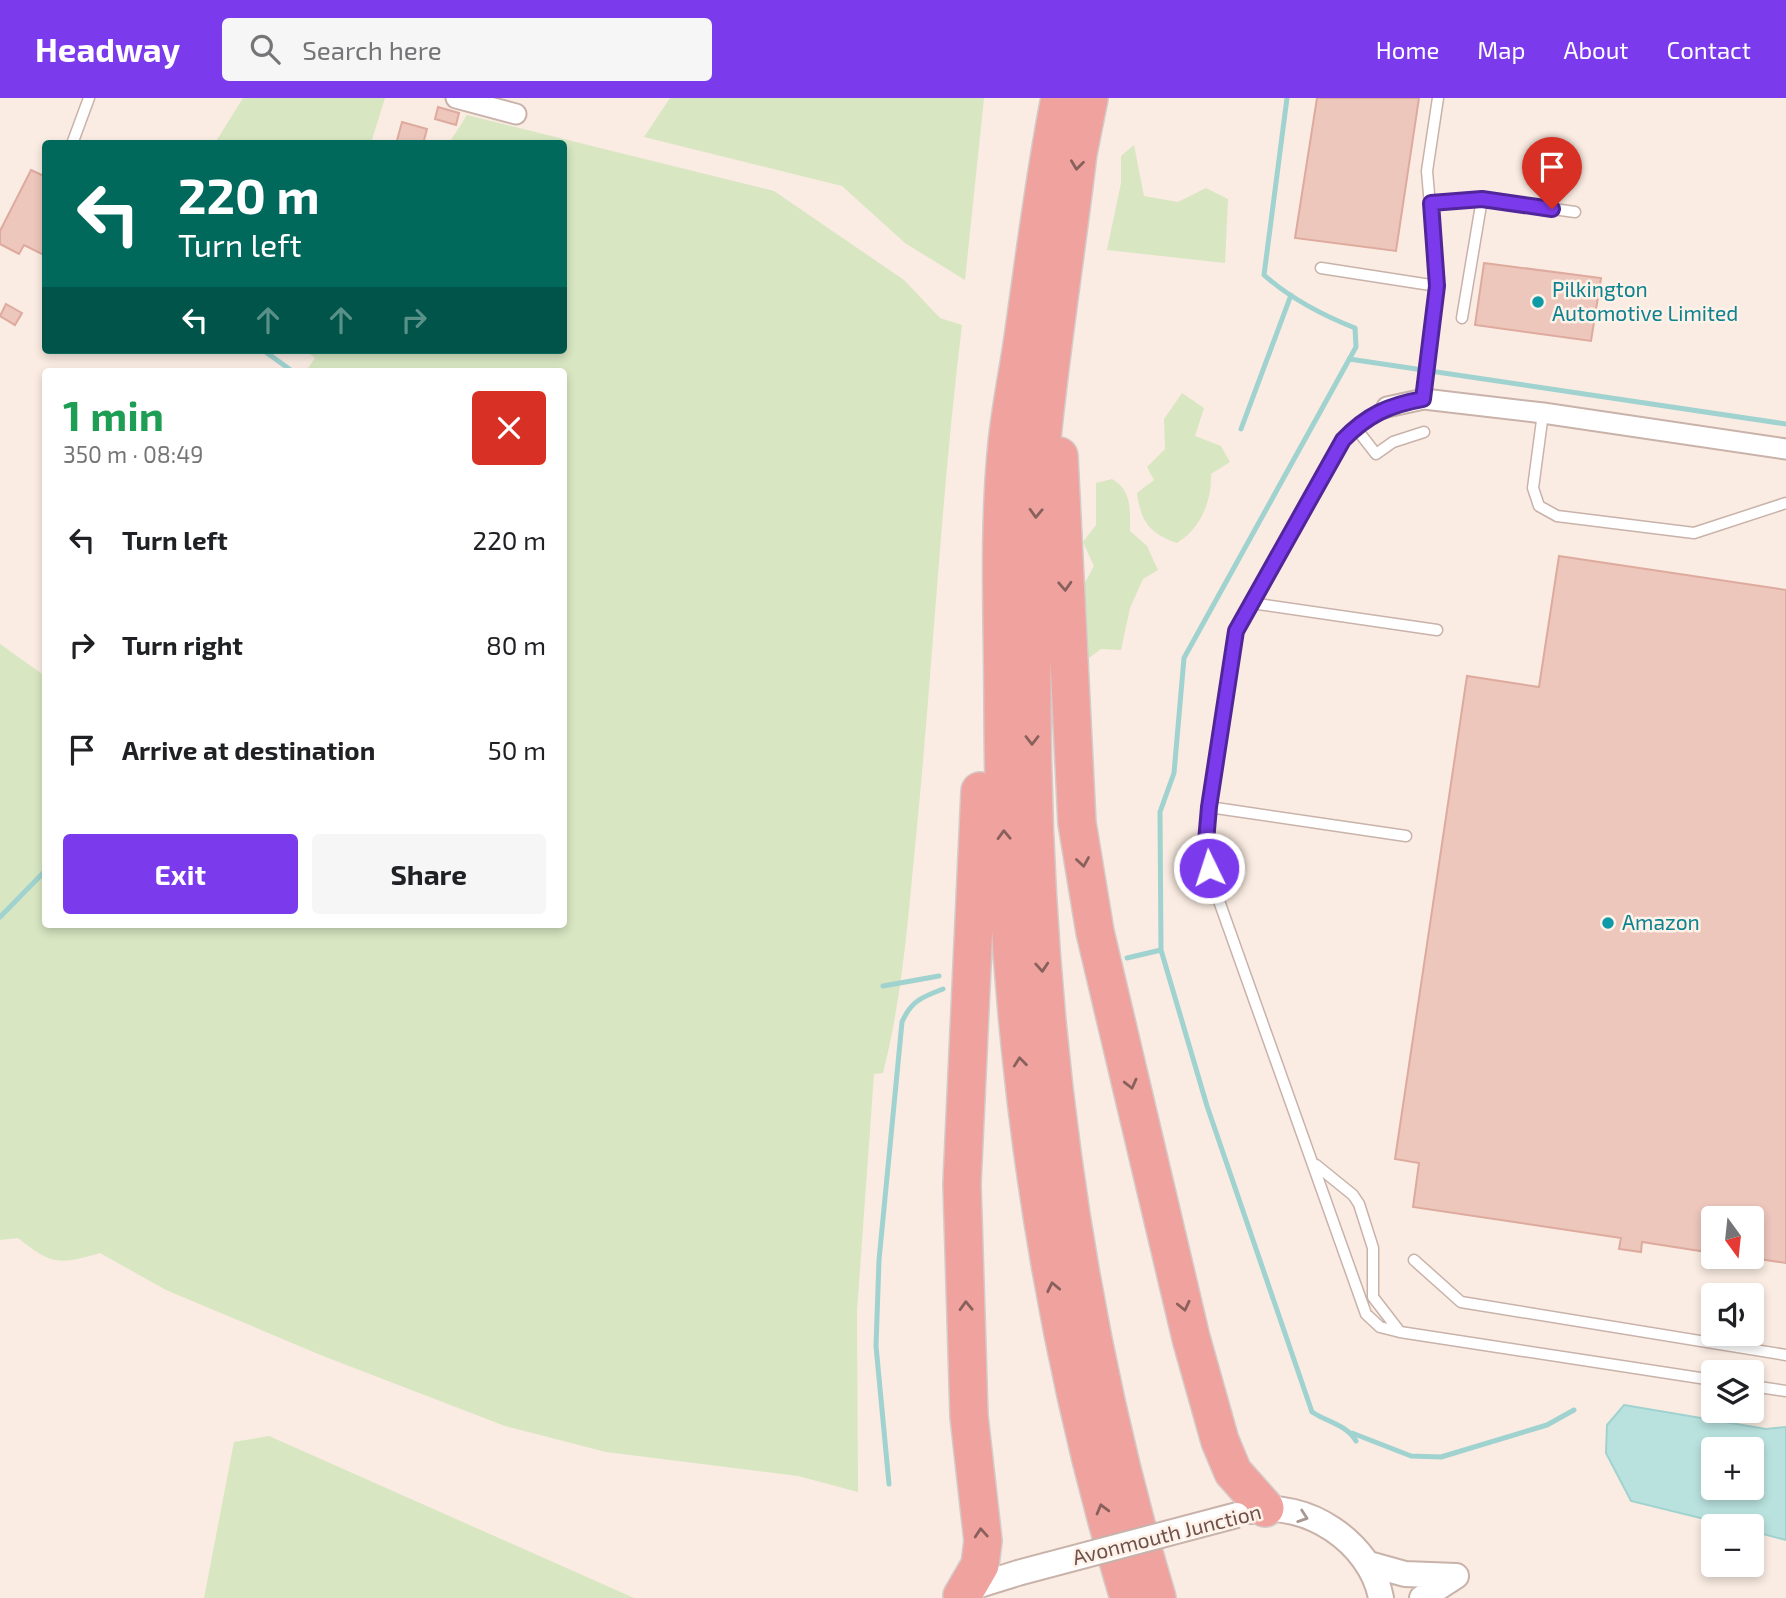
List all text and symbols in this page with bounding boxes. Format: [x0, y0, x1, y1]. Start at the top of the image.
search box [222, 18, 712, 81]
text: Headway [35, 29, 180, 69]
icon: search [246, 30, 284, 68]
text: Search here [302, 34, 442, 65]
text: Home [1376, 35, 1439, 64]
text: Map [1477, 35, 1525, 64]
text: About [1563, 35, 1629, 64]
text: Contact [1667, 35, 1751, 64]
pin [1522, 137, 1582, 209]
icon: arrive [1533, 148, 1571, 186]
one-way arrow [1069, 159, 1084, 171]
text: 220 m [178, 165, 320, 224]
icon: left [63, 168, 154, 259]
text: Turn left [178, 225, 302, 263]
place label: Pilkington Automotive Limited [1552, 276, 1738, 325]
marker: Pilkington Automotive Limited [1530, 294, 1546, 310]
icon: left [176, 301, 214, 339]
icon: ahead [249, 301, 287, 339]
icon: ahead [322, 301, 360, 339]
icon: right [395, 301, 433, 339]
text: 1 min [63, 389, 164, 439]
button: close [472, 391, 546, 465]
text: 350 m · 08:49 [63, 440, 204, 468]
one-way arrow [1028, 507, 1043, 518]
icon: left [63, 521, 101, 559]
text: Turn left [122, 524, 228, 555]
text: 220 m [473, 524, 546, 555]
one-way arrow [1058, 581, 1073, 592]
icon: right [63, 626, 101, 664]
text: Turn right [122, 629, 243, 660]
text: 80 m [486, 629, 546, 660]
icon: arrive [63, 731, 101, 769]
text: Arrive at destination [122, 734, 375, 765]
text: 50 m [488, 734, 546, 765]
one-way arrow [1024, 735, 1040, 746]
one-way arrow [996, 829, 1011, 840]
position arrow [1172, 831, 1246, 905]
button: Exit [63, 834, 298, 914]
button: Share [312, 834, 546, 914]
one-way arrow [1075, 856, 1090, 868]
place label: Amazon [1622, 909, 1700, 934]
marker: Amazon [1600, 915, 1616, 931]
one-way arrow [1034, 962, 1049, 973]
one-way arrow [1013, 1056, 1028, 1067]
one-way arrow [1122, 1078, 1137, 1090]
north arrow [1701, 1206, 1764, 1269]
map controls [1701, 1206, 1764, 1577]
one-way arrow [1046, 1281, 1061, 1293]
button: sound [1701, 1283, 1764, 1346]
one-way arrow [958, 1300, 973, 1311]
one-way arrow [1176, 1300, 1190, 1312]
button: layers [1701, 1360, 1764, 1423]
button: + [1701, 1437, 1764, 1500]
street label: Avonmouth Junction [1070, 1498, 1264, 1569]
one-way arrow [1096, 1503, 1111, 1515]
one-way arrow [1297, 1509, 1309, 1523]
button: − [1701, 1514, 1764, 1577]
one-way arrow [974, 1527, 989, 1538]

